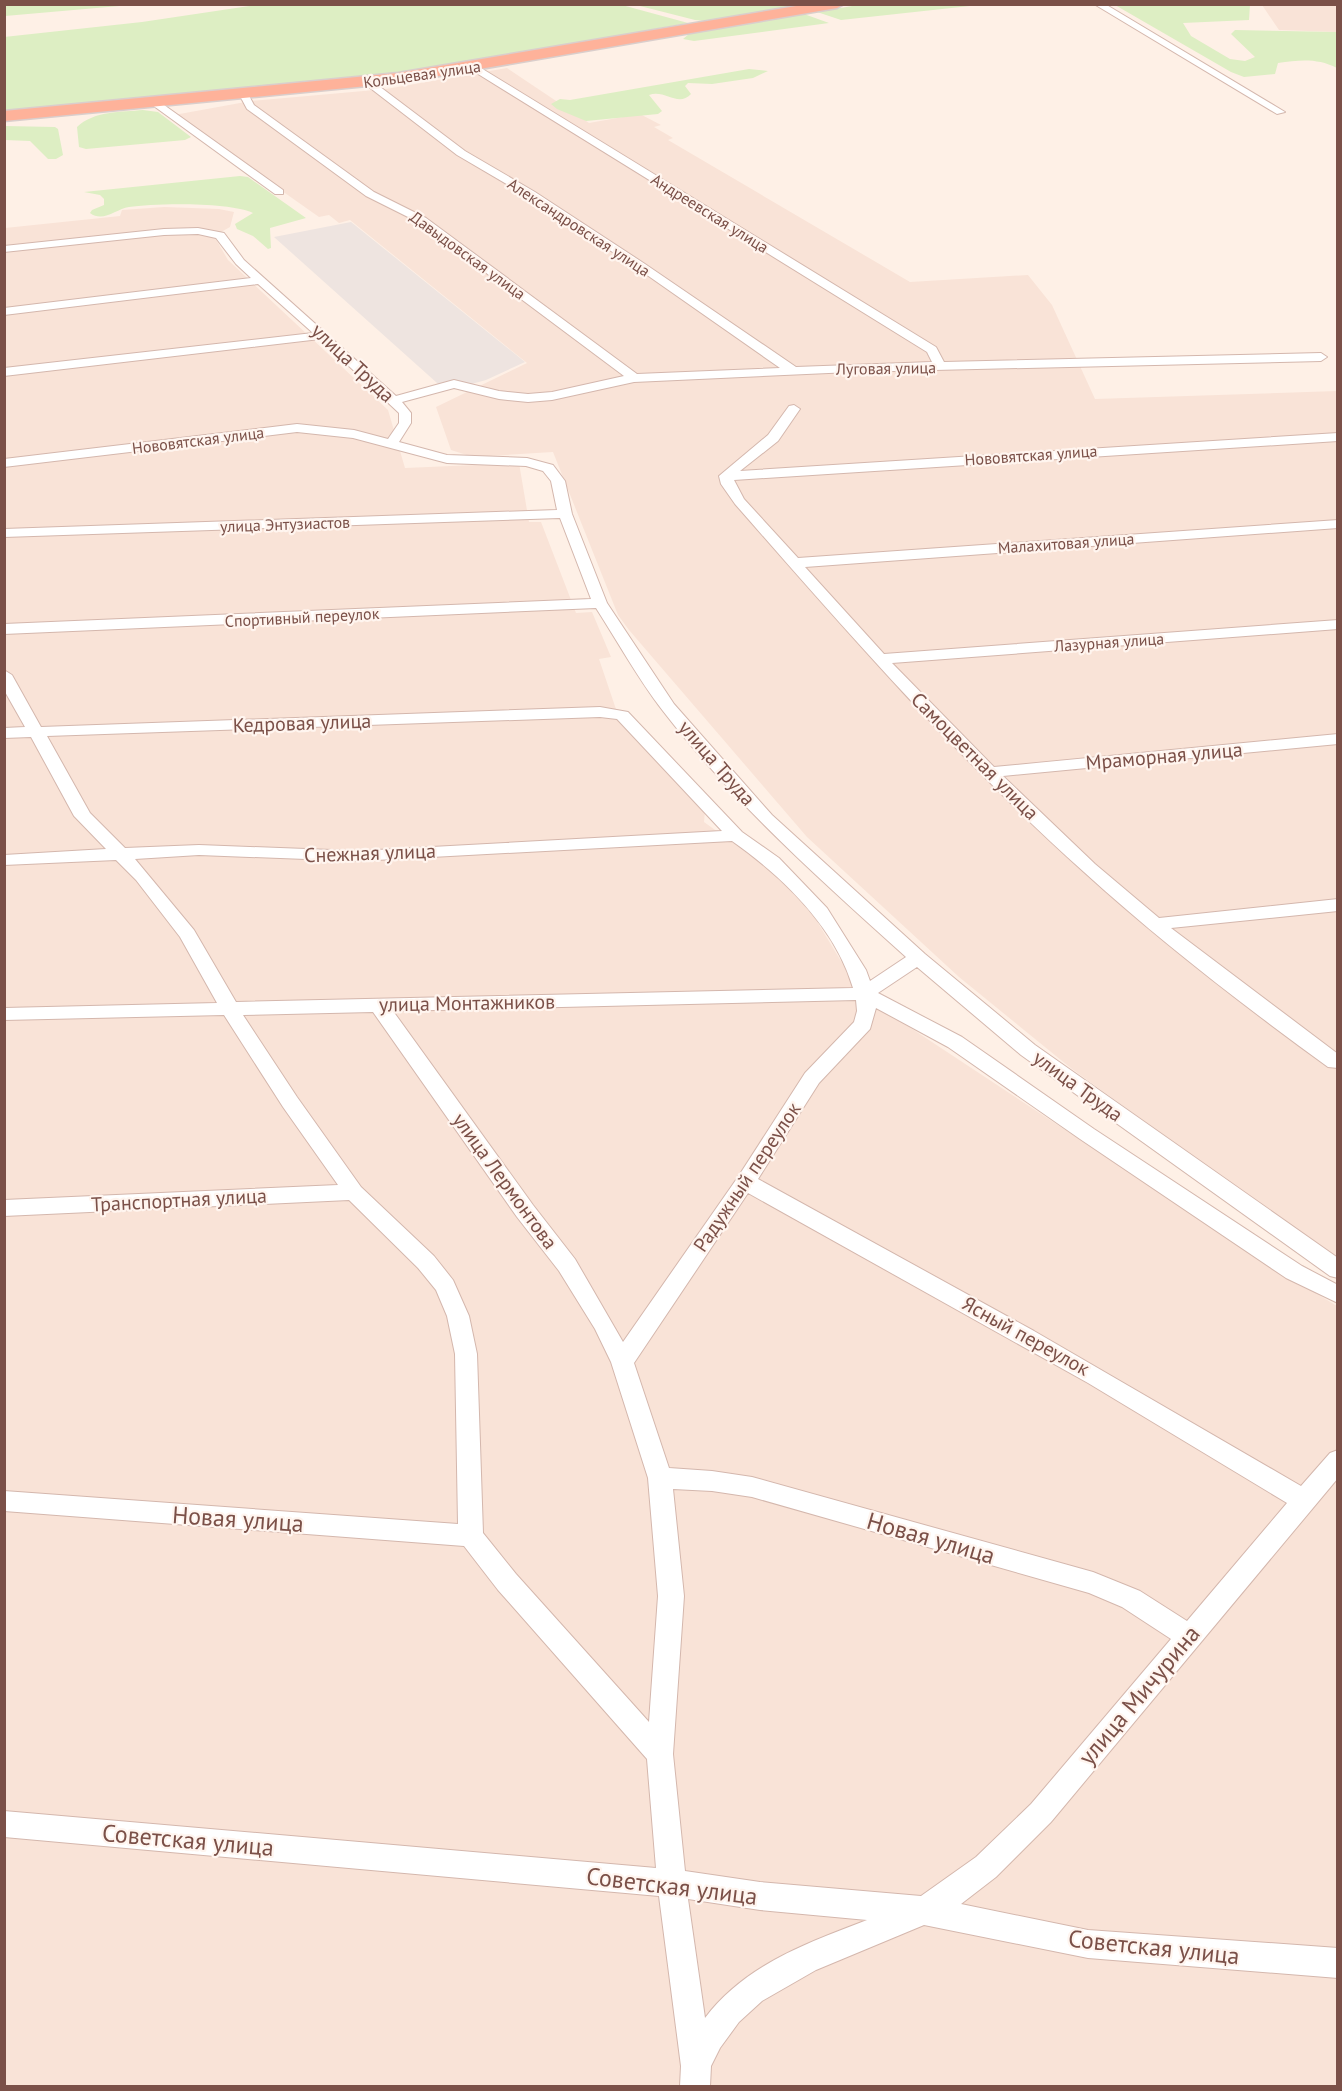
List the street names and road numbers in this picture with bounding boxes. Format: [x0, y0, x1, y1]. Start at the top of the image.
street label: Кольцевая улица [362, 56, 482, 92]
street label: Андреевская улица [648, 169, 772, 257]
street label: Александровская улица [504, 173, 654, 281]
street label: Давыдовская улица [406, 206, 530, 304]
street label: улица Труда [306, 318, 400, 408]
street label: Луговая улица [835, 357, 936, 379]
street label: Нововятская улица [131, 422, 265, 458]
street label: Нововятская улица [964, 440, 1098, 470]
street label: улица Энтузиастов [220, 512, 350, 536]
street label: Малахитовая улица [997, 528, 1135, 558]
street label: Спортивный переулок [224, 603, 380, 631]
street label: Лазурная улица [1052, 628, 1165, 656]
street label: Самоцветная улица [906, 687, 1044, 825]
street label: Кедровая улица [232, 708, 372, 738]
street label: улица Труда [673, 715, 761, 811]
street label: Мраморная улица [1084, 736, 1244, 776]
street label: Снежная улица [304, 838, 436, 868]
street label: улица Монтажников [379, 988, 555, 1018]
street label: улица Труда [1028, 1045, 1128, 1127]
street label: Радужный переулок [687, 1097, 807, 1257]
street label: улица Лермонтова [447, 1108, 563, 1254]
street label: Транспортная улица [91, 1182, 267, 1218]
street label: Ясный переулок [958, 1290, 1095, 1382]
street label: Новая улица [171, 1499, 305, 1539]
street label: Новая улица [863, 1505, 999, 1571]
street label: улица Мичурина [1071, 1619, 1207, 1771]
street label: Советская улица [101, 1817, 275, 1863]
street label: Советская улица [585, 1860, 759, 1912]
street label: Советская улица [1067, 1923, 1241, 1971]

